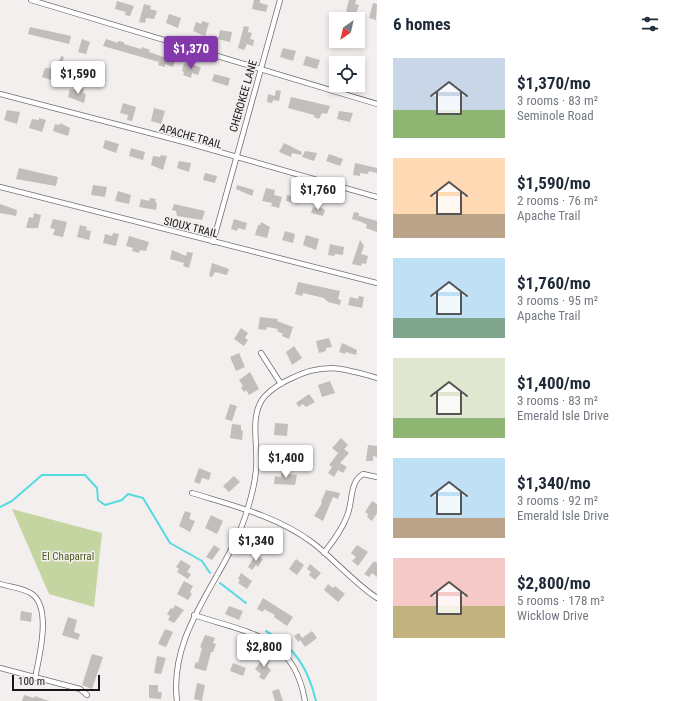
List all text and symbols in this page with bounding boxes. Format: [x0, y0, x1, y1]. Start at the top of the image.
north arrow [329, 12, 365, 48]
map controls [329, 12, 365, 92]
icon: filters [639, 13, 661, 35]
text: 6 homes [393, 14, 451, 34]
pin: $1,370 [158, 36, 224, 70]
text: $1,370 [173, 41, 209, 56]
button: locate [329, 56, 365, 92]
street label: CHEROKEE LANE [227, 58, 260, 134]
pin: $1,590 [45, 61, 111, 95]
text: $1,590 [60, 66, 96, 81]
text: $1,370/mo [517, 73, 591, 93]
icon: home [425, 74, 473, 122]
text: 3 rooms · 83 m² [517, 93, 598, 108]
text: Seminole Road [517, 108, 594, 123]
street label: APACHE TRAIL [158, 121, 224, 152]
text: $1,590/mo [517, 173, 591, 193]
icon: home [425, 174, 473, 222]
pin: $1,760 [285, 177, 351, 211]
text: $1,760 [300, 182, 336, 197]
text: 2 rooms · 76 m² [517, 193, 598, 208]
text: Apache Trail [517, 208, 580, 223]
street label: SIOUX TRAIL [162, 214, 219, 241]
text: $1,760/mo [517, 273, 591, 293]
icon: home [425, 274, 473, 322]
text: 3 rooms · 95 m² [517, 293, 598, 308]
text: Apache Trail [517, 308, 580, 323]
text: $1,400/mo [517, 373, 591, 393]
icon: home [425, 374, 473, 422]
text: 3 rooms · 83 m² [517, 393, 598, 408]
text: Emerald Isle Drive [517, 408, 609, 423]
pin: $1,400 [253, 445, 319, 479]
text: $1,400 [268, 450, 304, 465]
text: $1,340/mo [517, 473, 591, 493]
icon: home [425, 474, 473, 522]
text: 3 rooms · 92 m² [517, 493, 598, 508]
text: Emerald Isle Drive [517, 508, 609, 523]
pin: $1,340 [223, 528, 289, 562]
text: $1,340 [238, 533, 274, 548]
park label: El Chaparral [42, 550, 94, 563]
text: $2,800/mo [517, 573, 591, 593]
icon: home [425, 574, 473, 622]
text: 5 rooms · 178 m² [517, 593, 604, 608]
text: Wicklow Drive [517, 608, 589, 623]
pin: $2,800 [231, 634, 297, 668]
text: $2,800 [246, 639, 282, 654]
scale bar [12, 673, 100, 692]
text: 100 m [18, 675, 45, 688]

